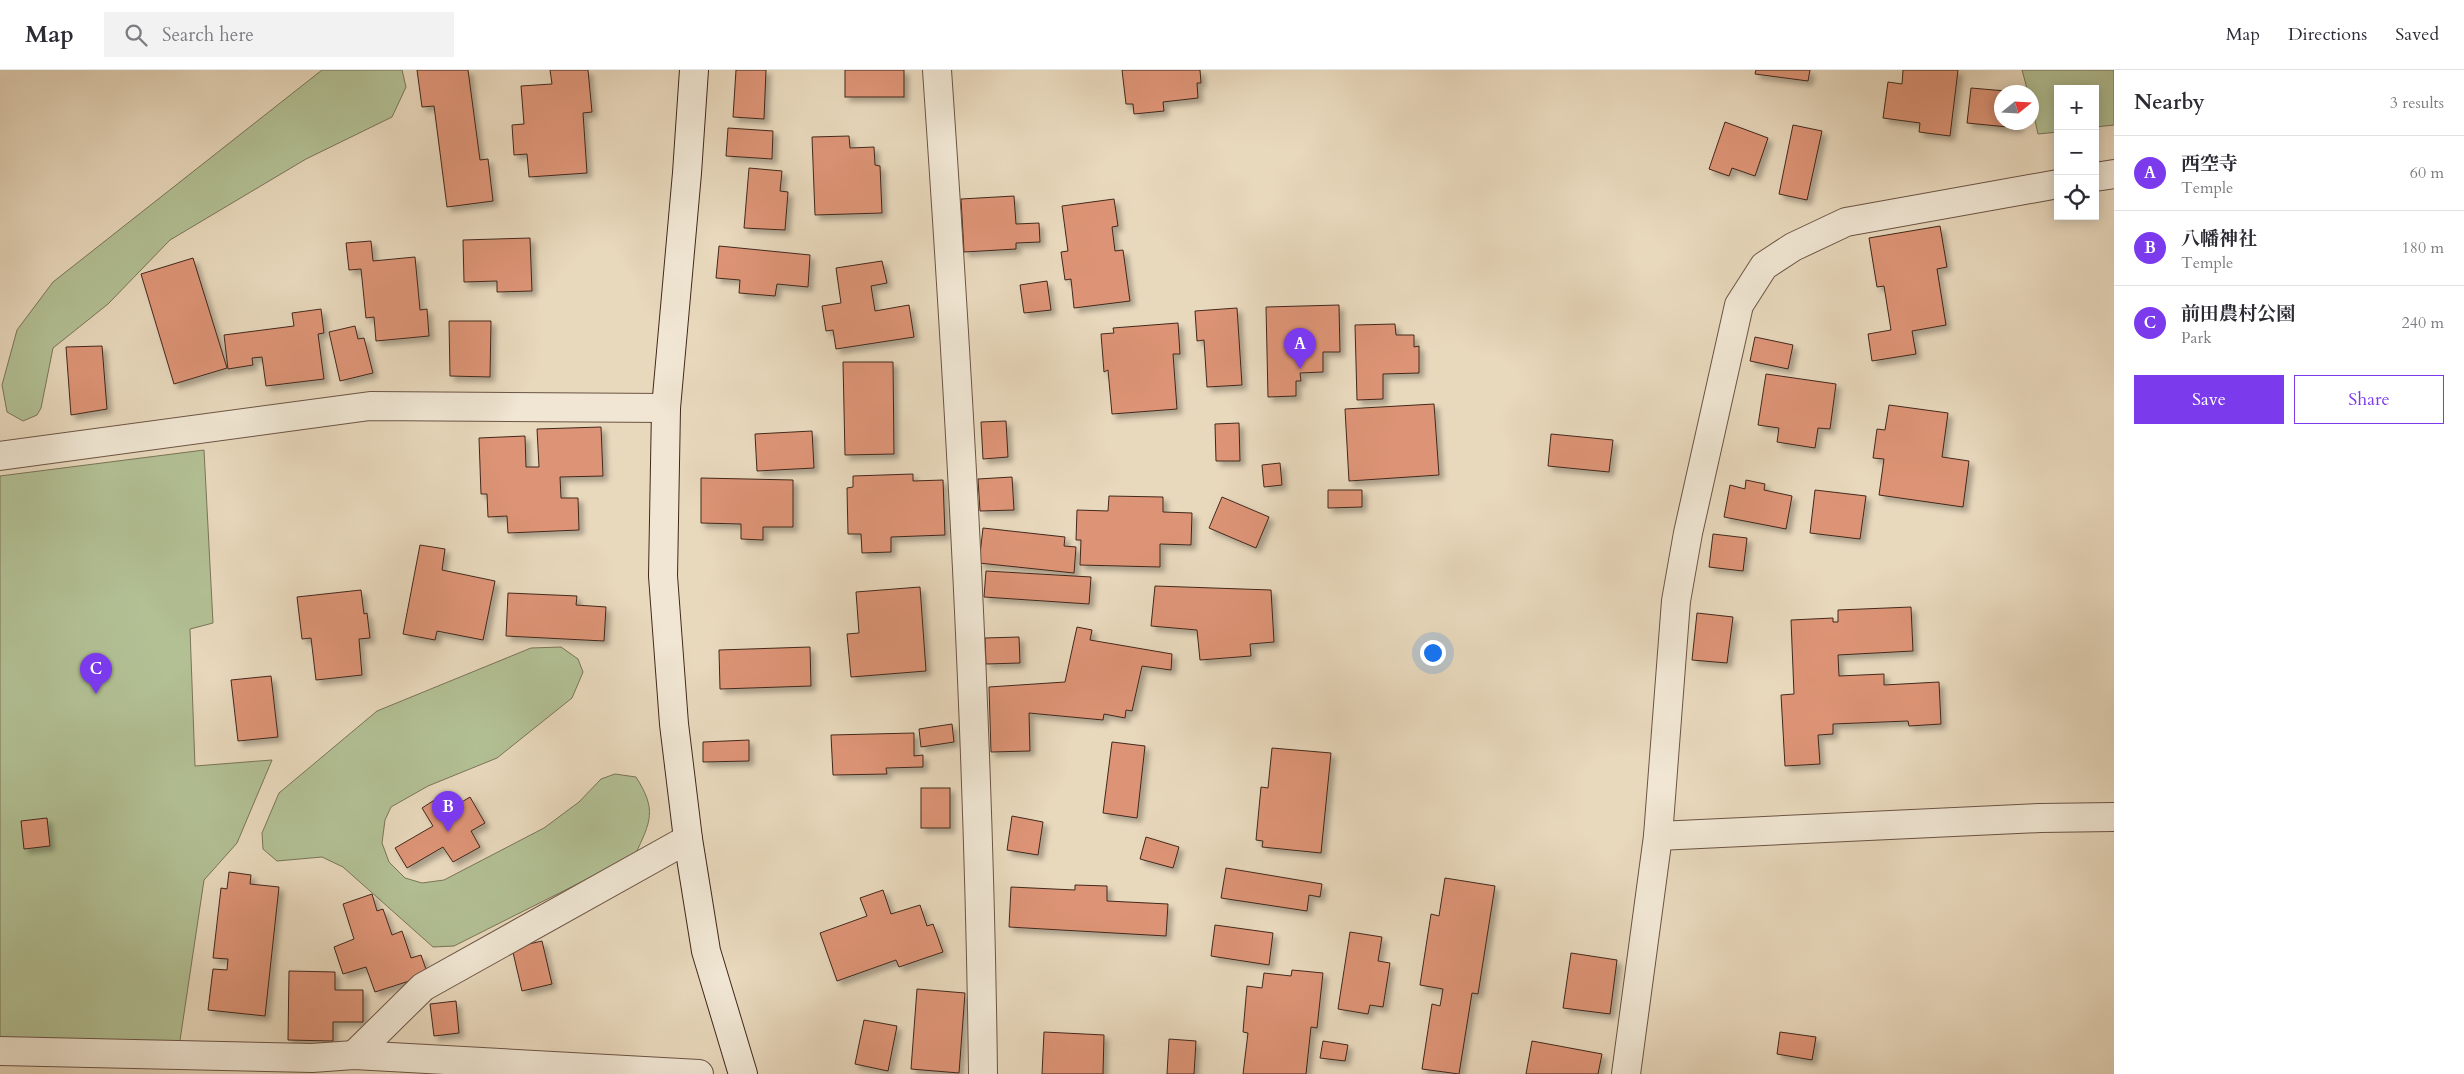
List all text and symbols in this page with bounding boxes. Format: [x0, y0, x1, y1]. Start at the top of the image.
search box [104, 12, 454, 57]
text: Map [25, 18, 74, 51]
icon: search [122, 21, 150, 49]
text: Search here [162, 22, 254, 48]
text: Map [2226, 22, 2260, 47]
text: Directions [2288, 22, 2367, 47]
text: Saved [2395, 22, 2439, 47]
north arrow [1994, 85, 2039, 130]
map controls [2054, 85, 2099, 220]
button: + [2054, 85, 2099, 130]
text: Nearby [2134, 88, 2205, 117]
text: 3 results [2390, 92, 2444, 114]
button: − [2054, 130, 2099, 175]
text: 西空寺 [2181, 151, 2238, 177]
text: A [2144, 162, 2156, 184]
text: 60 m [2410, 162, 2444, 184]
button: locate [2054, 175, 2099, 220]
text: Temple [2181, 177, 2233, 199]
text: 八幡神社 [2181, 226, 2257, 252]
text: B [2144, 237, 2156, 259]
text: 180 m [2402, 237, 2444, 259]
text: Temple [2181, 252, 2233, 274]
text: 前田農村公園 [2181, 301, 2295, 327]
text: C [2144, 312, 2156, 334]
text: 240 m [2402, 312, 2444, 334]
text: Park [2181, 327, 2212, 349]
pin: A [1284, 328, 1316, 369]
button: Save [2134, 375, 2284, 424]
button: Share [2294, 375, 2444, 424]
your location [1420, 640, 1446, 666]
pin: C [80, 653, 112, 694]
pin: B [432, 791, 464, 832]

